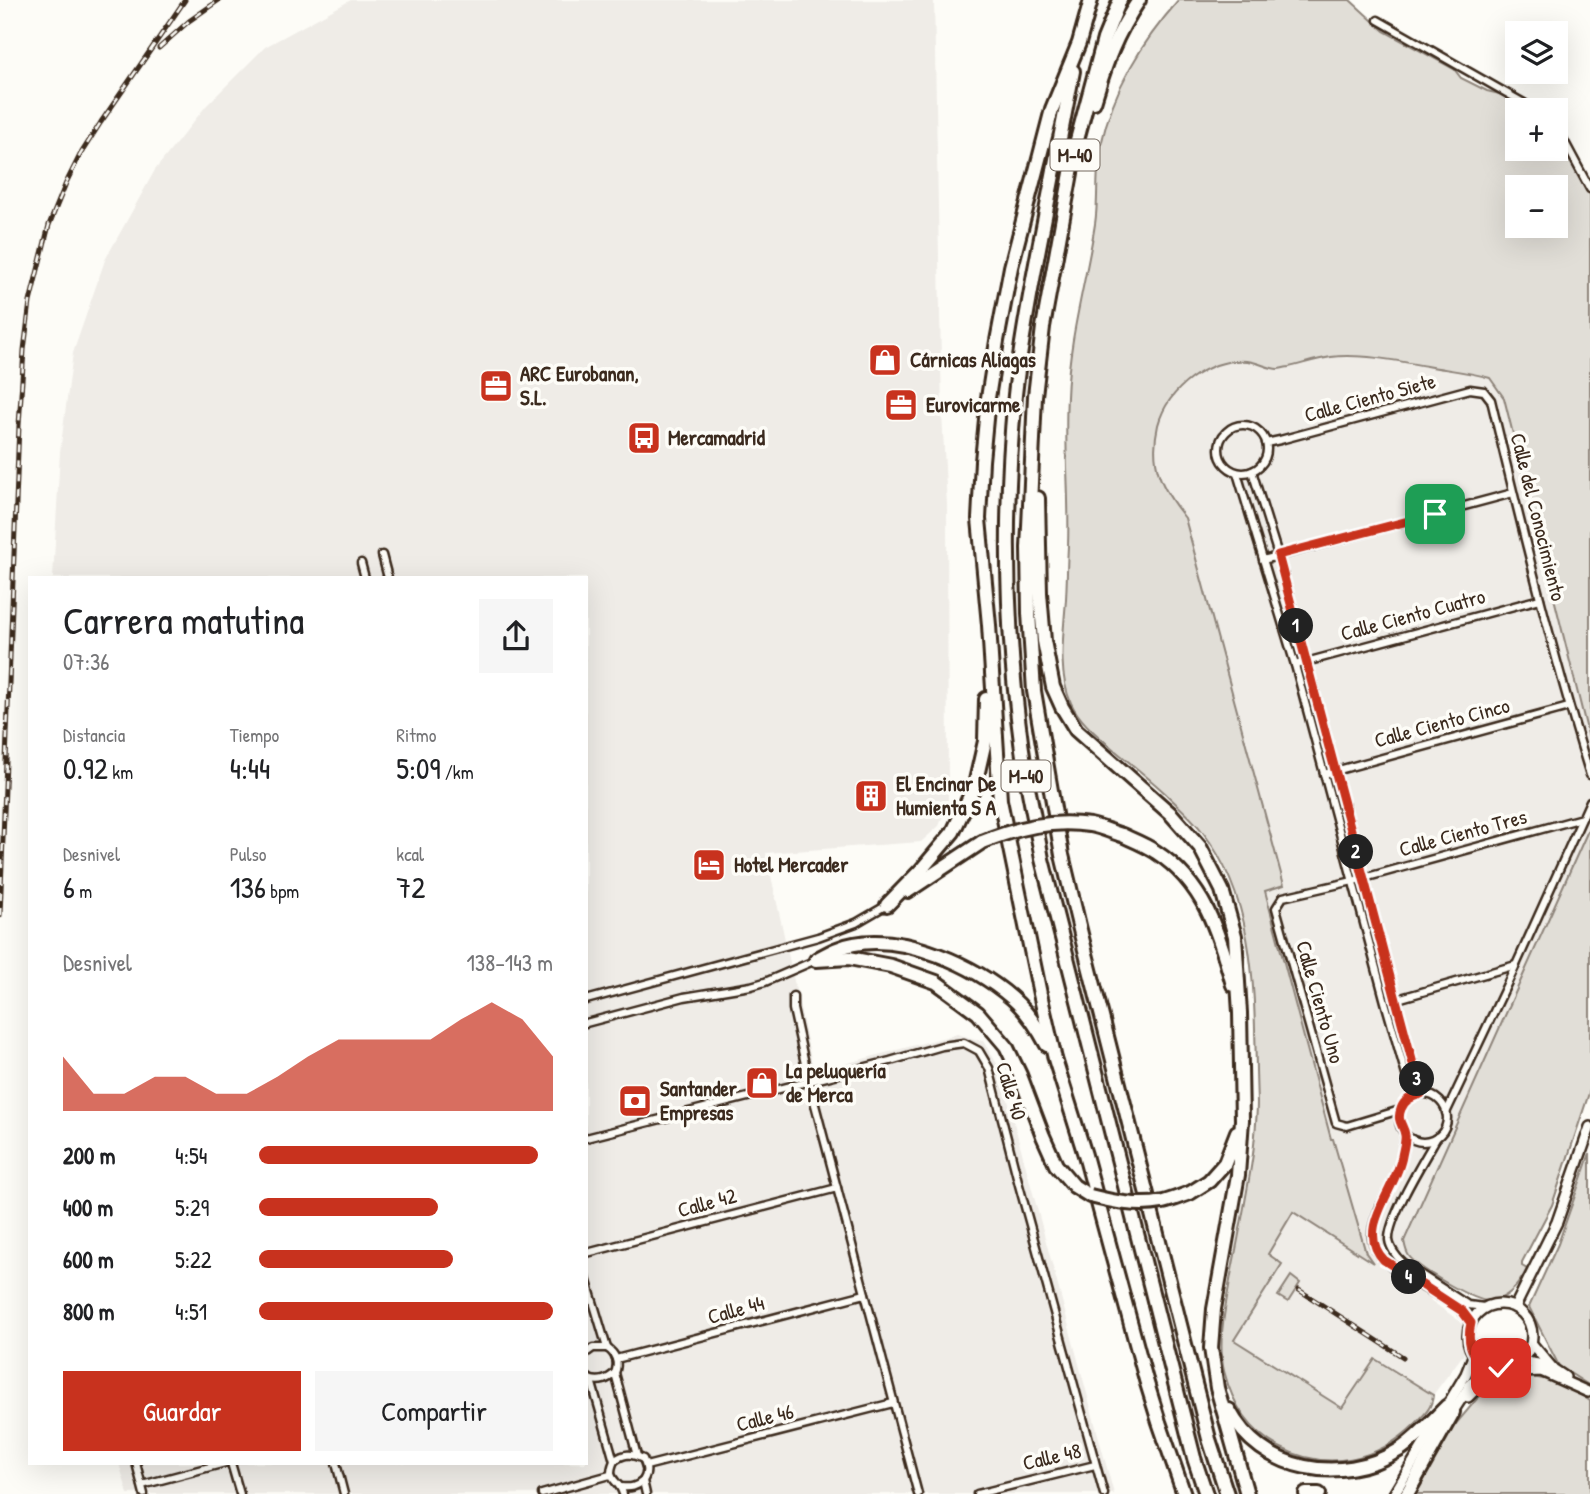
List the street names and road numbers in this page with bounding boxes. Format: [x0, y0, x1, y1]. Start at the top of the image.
road number: M-40 [1050, 140, 1100, 170]
street label: Calle Ciento Siete [1301, 366, 1439, 429]
street label: Calle del Conocimiento [1504, 430, 1573, 604]
street label: Calle Ciento Cuatro [1337, 581, 1488, 648]
street label: Calle Ciento Cinco [1371, 691, 1513, 754]
road number: M-40 [1002, 761, 1050, 792]
street label: Calle Ciento Tres [1396, 802, 1530, 863]
street label: Calle Ciento Uno [1289, 937, 1352, 1066]
street label: Calle 40 [989, 1058, 1034, 1123]
street label: Calle 42 [674, 1181, 740, 1224]
street label: Calle 44 [704, 1288, 768, 1331]
street label: Calle 46 [733, 1396, 797, 1439]
street label: Calle 48 [1020, 1436, 1084, 1477]

